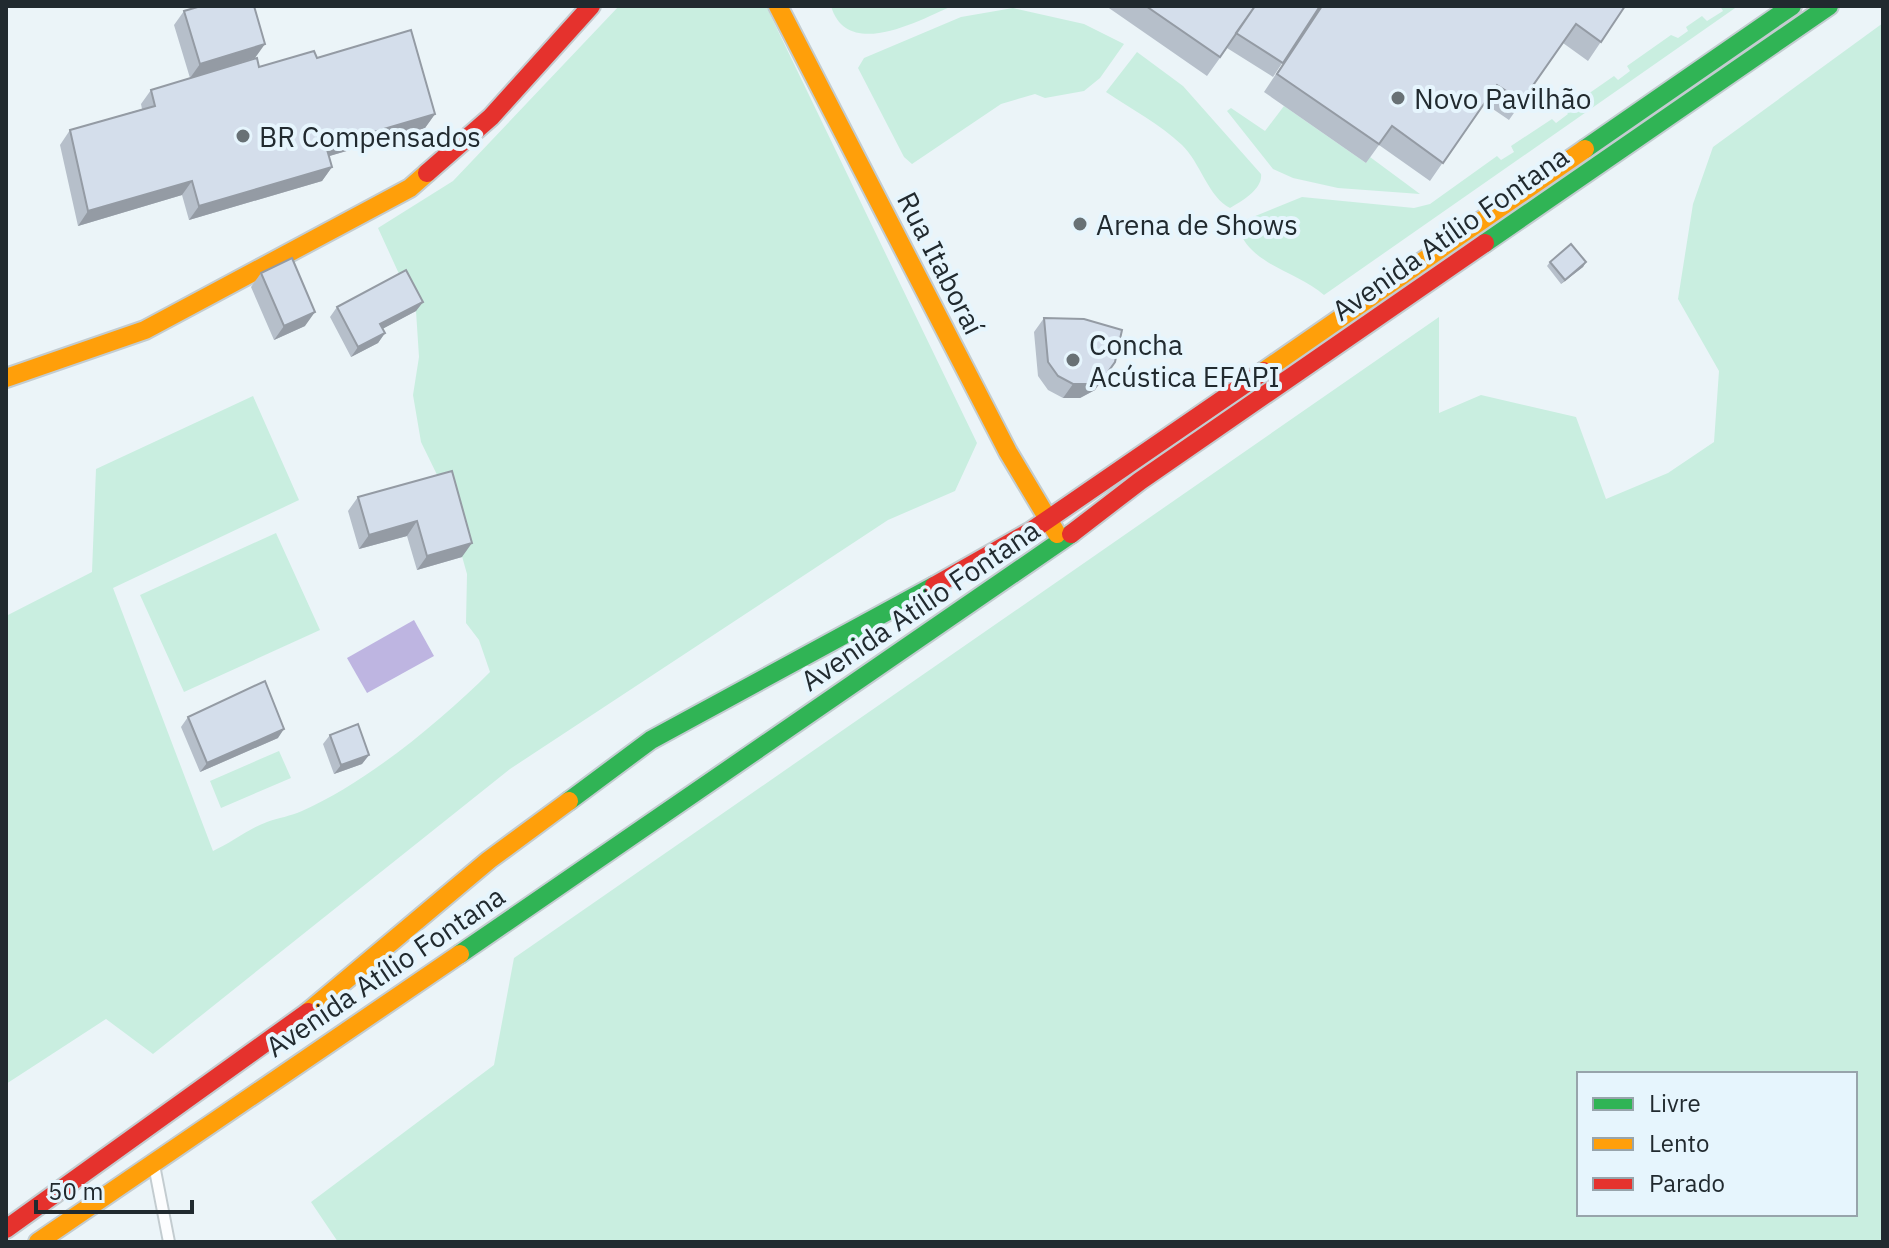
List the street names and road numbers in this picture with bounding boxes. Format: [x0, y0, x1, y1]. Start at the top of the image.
street label: Avenida Atílio Fontana [1324, 137, 1576, 329]
street label: Rua Itaboraí [889, 185, 993, 341]
street label: Avenida Atílio Fontana [793, 511, 1047, 699]
street label: Avenida Atílio Fontana [258, 877, 512, 1065]

